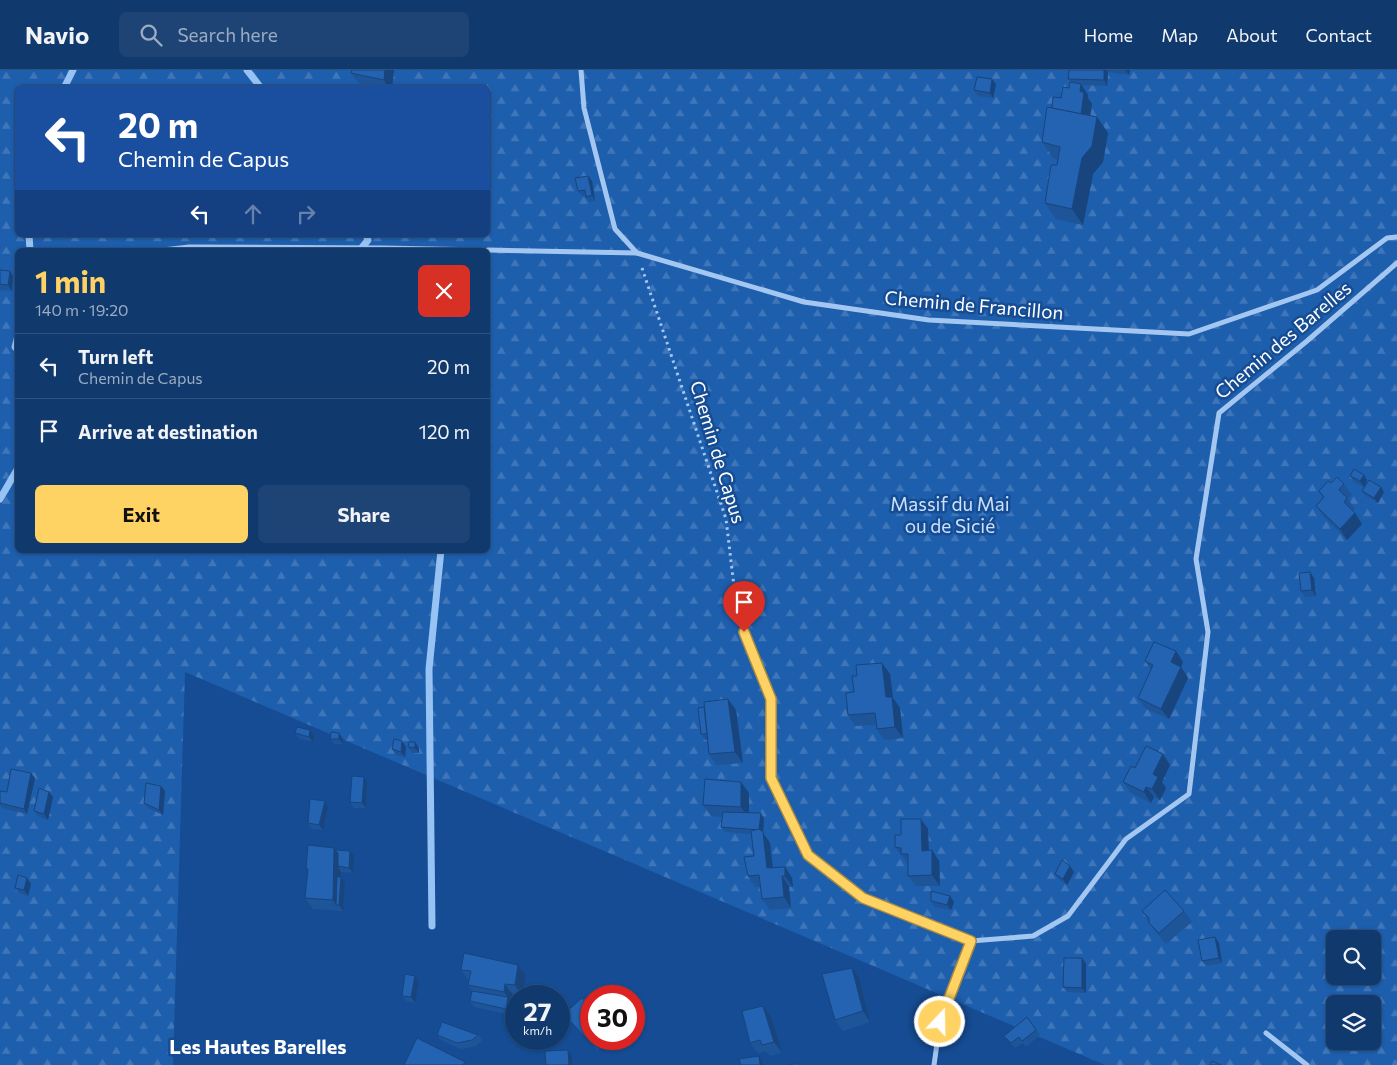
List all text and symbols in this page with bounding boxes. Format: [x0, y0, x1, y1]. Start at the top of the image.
search box [119, 12, 469, 57]
text: Navio [25, 20, 89, 49]
icon: search [137, 21, 165, 49]
text: Search here [177, 23, 278, 46]
text: Home [1084, 24, 1133, 46]
text: Map [1161, 24, 1198, 46]
text: About [1226, 24, 1278, 46]
text: Contact [1306, 24, 1372, 46]
text: 20 m [118, 102, 198, 145]
icon: left [35, 105, 100, 170]
text: Chemin de Capus [118, 145, 289, 172]
icon: left [186, 200, 214, 228]
icon: ahead [239, 200, 267, 228]
icon: right [292, 200, 320, 228]
text: 1 min [35, 262, 106, 299]
button: close [418, 265, 470, 317]
street label: Chemin des Barelles [1210, 276, 1356, 403]
street label: Chemin de Francillon [884, 285, 1064, 324]
text: 140 m · 19:20 [35, 300, 128, 319]
text: Turn left [78, 345, 153, 368]
icon: left [35, 352, 63, 380]
text: 20 m [427, 355, 470, 378]
text: Chemin de Capus [78, 368, 203, 387]
street label: Chemin de Capus [686, 378, 751, 526]
icon: arrive [35, 417, 63, 445]
text: Arrive at destination [78, 420, 258, 443]
text: 120 m [419, 420, 470, 443]
button: Exit [35, 485, 248, 543]
button: Share [258, 485, 470, 543]
park label: Massif du Mai ou de Sicié [890, 492, 1010, 537]
pin [723, 581, 765, 632]
icon: arrive [730, 588, 758, 616]
map controls [1326, 930, 1381, 1050]
button: search [1326, 930, 1381, 985]
speed limit sign: 30 [580, 985, 645, 1050]
position arrow [913, 995, 965, 1047]
button: layers [1326, 995, 1381, 1050]
text: 27 [524, 996, 551, 1026]
text: km/h [523, 1023, 552, 1037]
district label: Les Hautes Barelles [169, 1034, 347, 1058]

